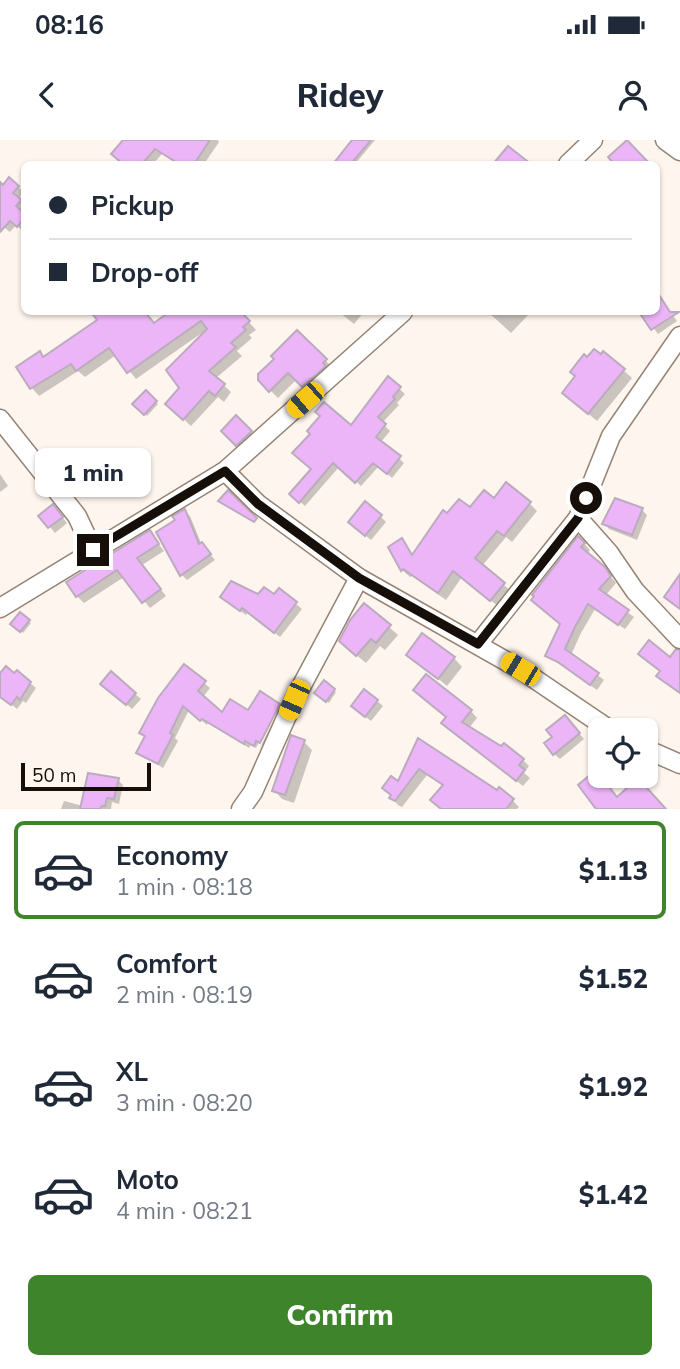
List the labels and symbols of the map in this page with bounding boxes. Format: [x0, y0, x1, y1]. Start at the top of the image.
car [283, 378, 328, 422]
callout: 1 min [35, 448, 151, 498]
route start [570, 482, 602, 514]
route end [77, 534, 109, 566]
car [497, 649, 544, 689]
car [276, 677, 313, 723]
scale bar [21, 760, 150, 792]

